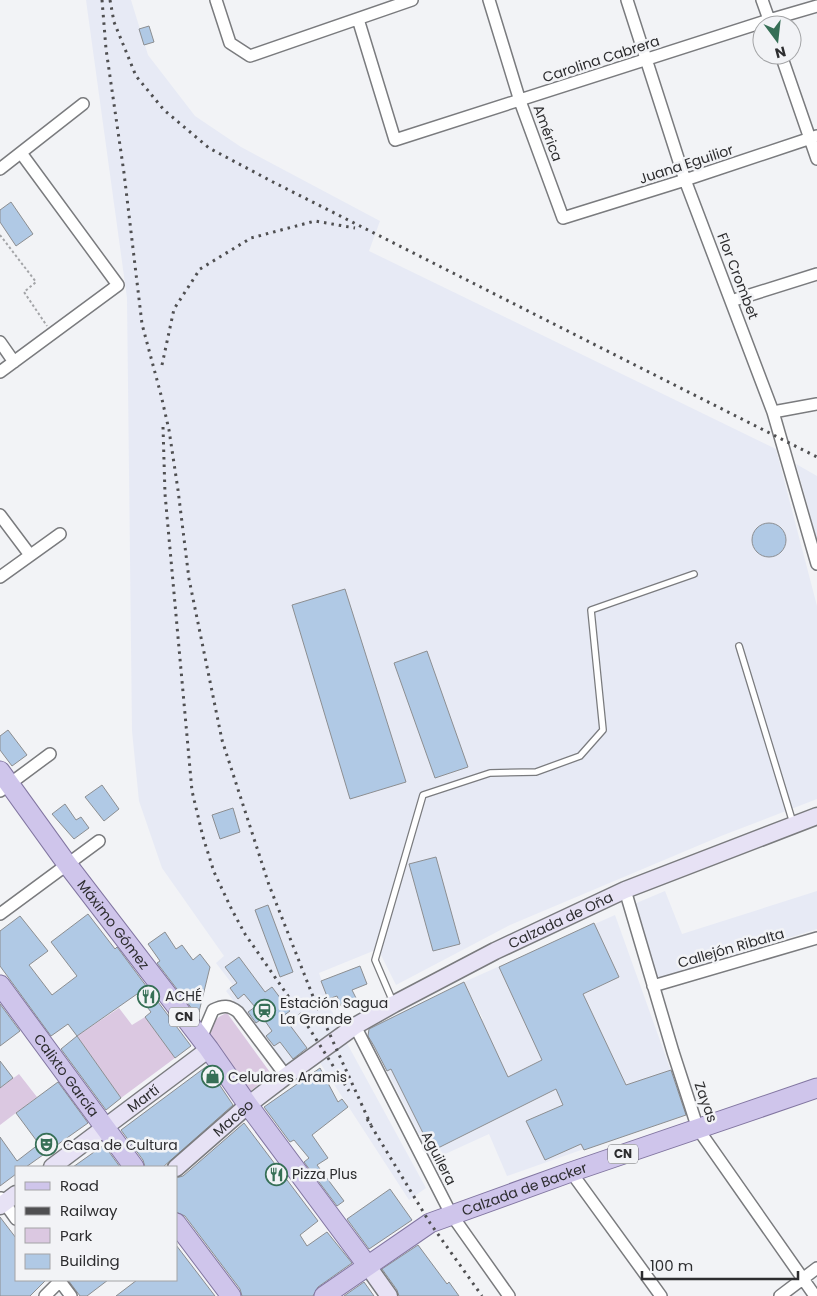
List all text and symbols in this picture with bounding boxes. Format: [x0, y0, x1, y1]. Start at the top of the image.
north arrow [752, 15, 802, 65]
street label: Carolina Cabrera [540, 31, 662, 87]
text: N [773, 42, 788, 64]
street label: América [528, 102, 568, 164]
street label: Juana Eguilior [636, 139, 736, 189]
street label: Flor Crombet [712, 230, 764, 322]
street label: Máximo Gómez [73, 876, 154, 974]
street label: Calzada de Oña [505, 887, 616, 953]
street label: Callejón Ribalta [675, 923, 787, 973]
restaurant icon: ACHÉ [137, 984, 161, 1008]
place label: ACHÉ [165, 986, 202, 1006]
place label: Estación Sagua La Grande [280, 993, 388, 1029]
station icon: Estación Sagua La Grande [252, 999, 276, 1023]
road number: CN [169, 1008, 199, 1026]
street label: Calixto García [29, 1029, 104, 1121]
shop icon: Celulares Aramis [200, 1065, 224, 1089]
place label: Celulares Aramis [228, 1067, 347, 1087]
street label: Zayas [689, 1079, 723, 1125]
street label: Martí [123, 1080, 164, 1117]
street label: Maceo [209, 1095, 258, 1141]
street label: Aguilera [417, 1128, 461, 1188]
theatre icon: Casa de Cultura [35, 1133, 59, 1157]
place label: Casa de Cultura [63, 1135, 178, 1155]
road number: CN [608, 1144, 638, 1164]
street label: Calzada de Backer [459, 1157, 590, 1221]
restaurant icon: Pizza Plus [264, 1162, 288, 1186]
place label: Pizza Plus [292, 1164, 357, 1184]
legend [15, 1166, 178, 1281]
text: Road [60, 1175, 99, 1196]
text: Railway [60, 1200, 118, 1221]
text: Park [60, 1225, 92, 1246]
scale bar [642, 1248, 798, 1280]
text: Building [60, 1250, 120, 1271]
text: 100 m [650, 1255, 693, 1276]

